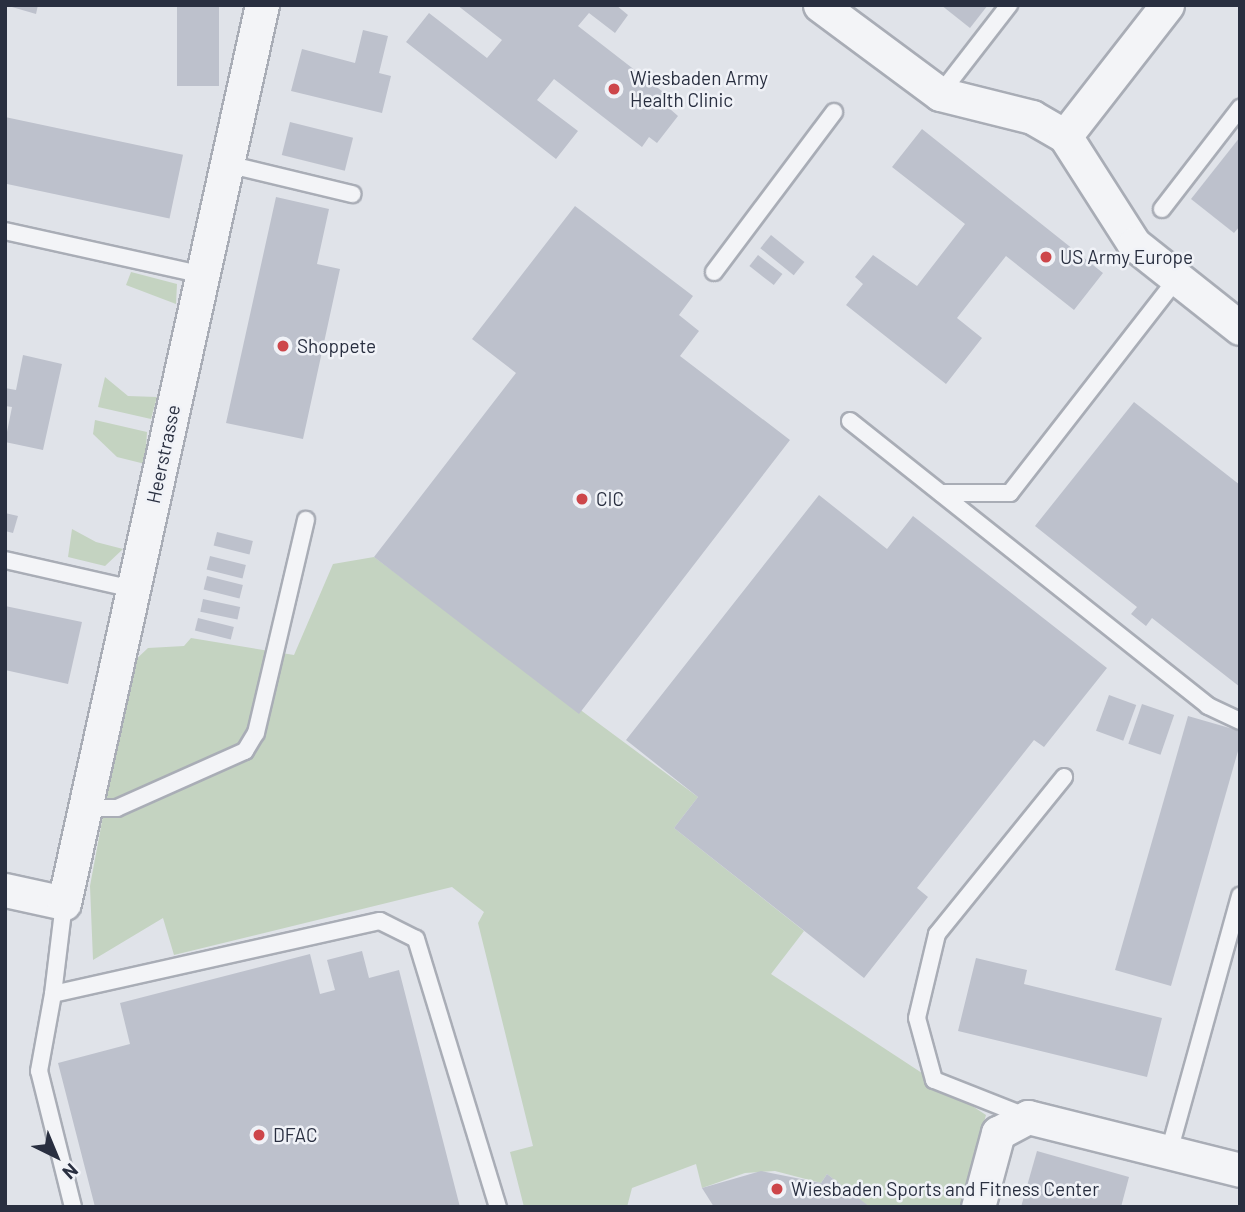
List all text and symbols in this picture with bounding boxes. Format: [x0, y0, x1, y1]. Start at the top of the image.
place label: Wiesbaden Army Health Clinic [630, 67, 768, 111]
marker: Wiesbaden Army Health Clinic [604, 79, 624, 99]
place label: US Army Europe [1060, 246, 1193, 268]
marker: US Army Europe [1038, 249, 1054, 265]
place label: Shoppete [297, 335, 376, 357]
marker: Shoppete [275, 338, 291, 354]
street label: Heerstrasse [141, 403, 185, 505]
place label: CIC [596, 488, 624, 510]
marker: CIC [574, 491, 590, 507]
north arrow [21, 1121, 91, 1191]
place label: DFAC [273, 1124, 317, 1146]
marker: DFAC [251, 1127, 267, 1143]
text: N [58, 1159, 83, 1184]
place label: Wiesbaden Sports and Fitness Center [791, 1178, 1099, 1200]
marker: Wiesbaden Sports and Fitness Center [769, 1181, 785, 1197]

